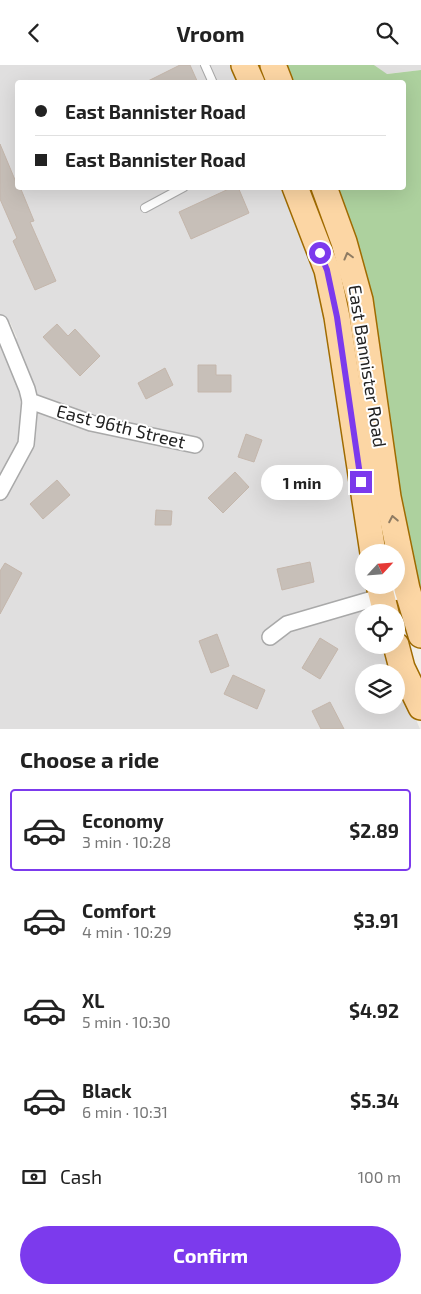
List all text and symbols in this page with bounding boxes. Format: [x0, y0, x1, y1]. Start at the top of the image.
icon: back [20, 19, 48, 47]
icon: search [373, 19, 401, 47]
text: Vroom [176, 20, 245, 46]
text: East Bannister Road [65, 100, 246, 123]
text: East Bannister Road [65, 148, 246, 171]
route start [309, 242, 331, 264]
one-way arrow [343, 252, 353, 261]
street label: East Bannister Road [344, 283, 392, 449]
street label: East 96th Street [54, 399, 188, 453]
callout: 1 min [261, 465, 344, 499]
route end [350, 471, 372, 493]
text: 1 min [283, 473, 321, 492]
one-way arrow [388, 515, 399, 524]
north arrow [355, 544, 405, 594]
map controls [355, 544, 405, 714]
button: locate [355, 604, 405, 654]
button: layers [355, 664, 405, 714]
text: Choose a ride [20, 746, 159, 772]
icon: car [22, 808, 67, 853]
text: Economy [82, 809, 164, 832]
text: $2.89 [349, 819, 399, 842]
text: 3 min · 10:28 [82, 832, 171, 851]
icon: car [22, 898, 67, 943]
text: Comfort [82, 899, 156, 922]
text: $3.91 [353, 909, 399, 932]
text: 4 min · 10:29 [82, 922, 172, 941]
icon: car [22, 988, 67, 1033]
text: XL [82, 989, 104, 1012]
text: $4.92 [349, 999, 399, 1022]
text: 5 min · 10:30 [82, 1012, 171, 1031]
icon: car [22, 1078, 67, 1123]
text: Black [82, 1079, 132, 1102]
text: $5.34 [350, 1089, 399, 1112]
text: 6 min · 10:31 [82, 1102, 168, 1121]
icon: cash [20, 1163, 48, 1191]
text: Cash [60, 1165, 102, 1188]
text: 100 m [358, 1167, 401, 1186]
button: Confirm [20, 1226, 401, 1284]

